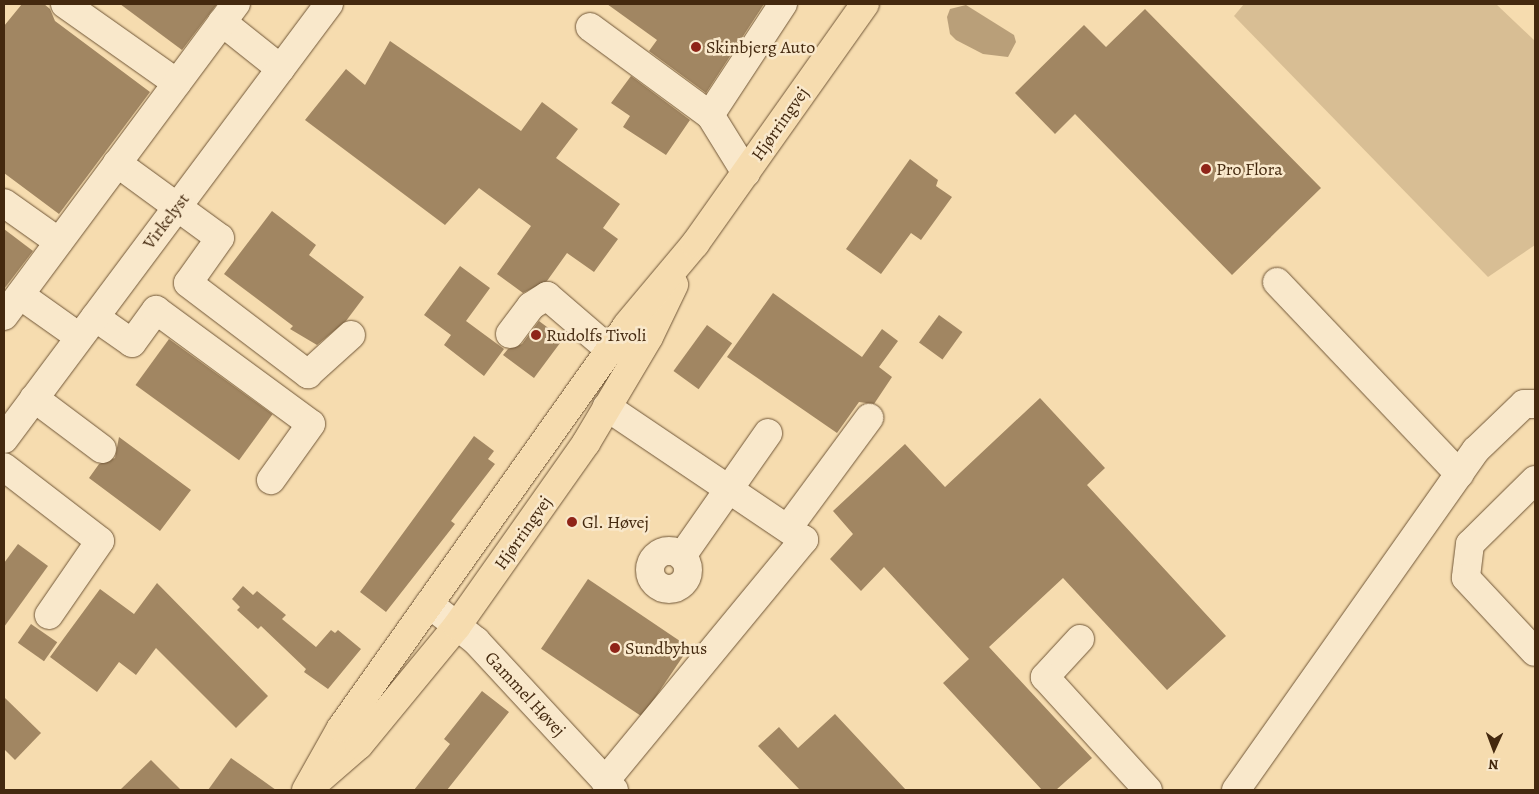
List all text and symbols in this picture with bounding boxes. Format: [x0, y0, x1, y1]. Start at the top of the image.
place label: Skinbjerg Auto [706, 36, 815, 58]
marker: Skinbjerg Auto [690, 41, 702, 53]
street label: Hjørringvej [747, 83, 813, 165]
place label: Pro Flora [1216, 158, 1283, 180]
marker: Pro Flora [1200, 163, 1212, 175]
street label: Virkelyst [138, 189, 194, 253]
place label: Rudolfs Tivoli [546, 324, 646, 346]
marker: Rudolfs Tivoli [530, 329, 542, 341]
street label: Hjørringvej [490, 492, 556, 574]
place label: Gl. Høvej [582, 511, 649, 533]
marker: Gl. Høvej [566, 516, 578, 528]
place label: Sundbyhus [625, 637, 707, 659]
marker: Sundbyhus [609, 642, 621, 654]
street label: Gammel Høvej [480, 647, 570, 741]
north arrow [1469, 724, 1519, 774]
text: N [1488, 755, 1499, 774]

